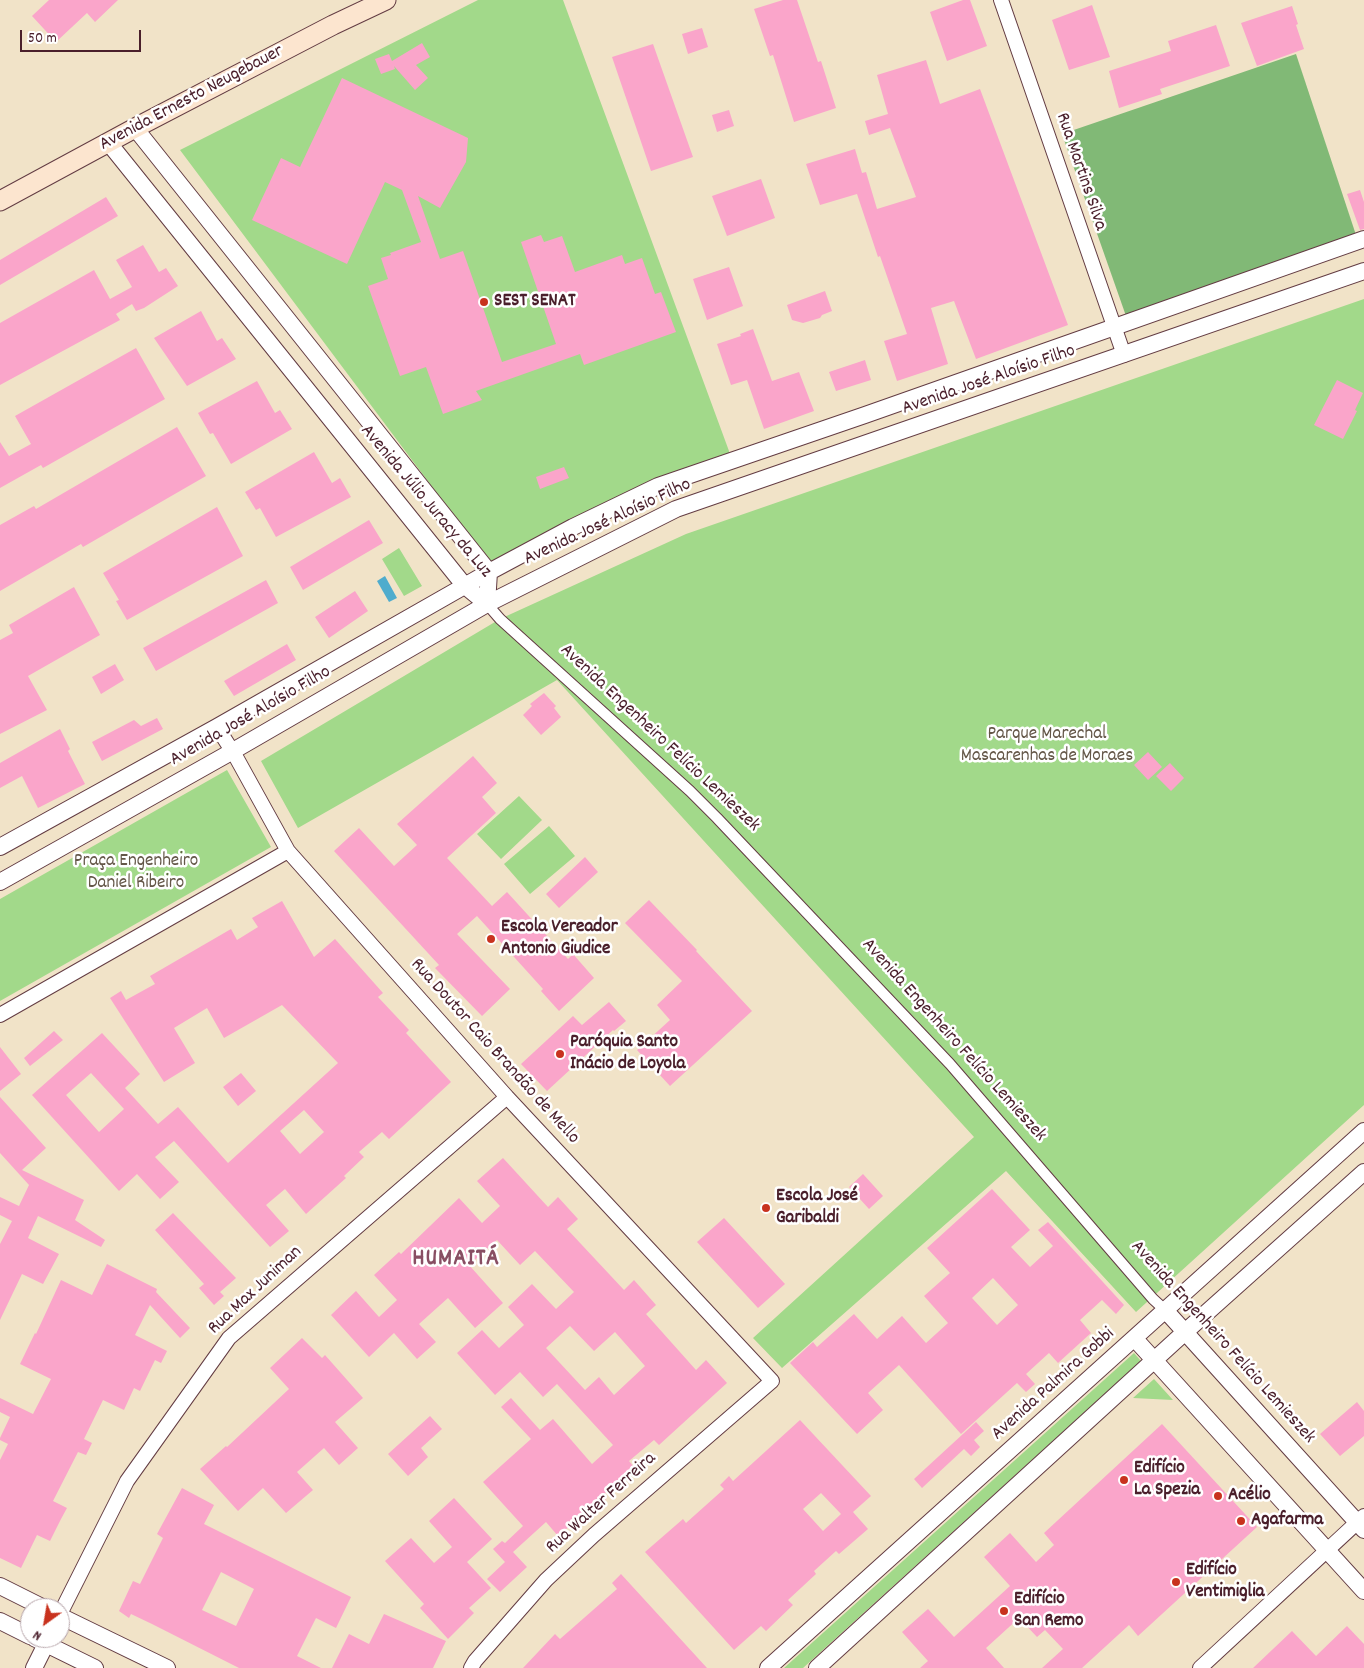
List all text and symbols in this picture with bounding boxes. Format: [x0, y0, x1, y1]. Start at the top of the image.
scale bar [22, 20, 144, 52]
text: 50 m [28, 28, 57, 50]
street label: Avenida Ernesto Neugebauer [96, 41, 288, 157]
street label: Rua Martins Silva [1049, 110, 1111, 234]
place label: SEST SENAT [494, 291, 576, 313]
marker: SEST SENAT [478, 296, 490, 308]
street label: Avenida José Aloísio Filho [899, 341, 1079, 421]
street label: Avenida Júlio Juracy da Luz [354, 421, 496, 583]
street label: Avenida José Aloísio Filho [521, 474, 695, 572]
street label: Avenida Engenheiro Felício Lemieszek [554, 640, 764, 838]
street label: Avenida José Aloísio Filho [167, 662, 335, 772]
park label: Parque Marechal Mascarenhas de Moraes [961, 724, 1133, 768]
park label: Praça Engenheiro Daniel Ribeiro [74, 851, 198, 895]
place label: Escola Vereador Antonio Giudice [501, 917, 618, 961]
marker: Escola Vereador Antonio Giudice [485, 933, 497, 945]
street label: Avenida Engenheiro Felício Lemieszek [856, 935, 1050, 1147]
street label: Rua Doutor Caio Brandão de Mello [405, 954, 583, 1150]
place label: Paróquia Santo Inácio de Loyola [570, 1032, 686, 1076]
marker: Paróquia Santo Inácio de Loyola [554, 1048, 566, 1060]
place label: Escola José Garibaldi [776, 1186, 858, 1230]
marker: Escola José Garibaldi [760, 1202, 772, 1214]
street label: Avenida Engenheiro Felício Lemieszek [1125, 1237, 1319, 1449]
street label: Rua Max Juniman [204, 1242, 308, 1340]
district label: HUMAITÁ [411, 1247, 501, 1275]
street label: Avenida Palmira Gobbi [988, 1324, 1120, 1446]
street label: Rua Walter Ferreira [542, 1449, 662, 1559]
place label: Edifício La Spezia [1134, 1458, 1200, 1502]
marker: Edifício La Spezia [1118, 1474, 1130, 1486]
place label: Acélio [1228, 1485, 1271, 1507]
marker: Acélio [1212, 1490, 1224, 1502]
place label: Agafarma [1251, 1510, 1323, 1532]
marker: Agafarma [1235, 1515, 1247, 1527]
place label: Edifício Ventimiglia [1186, 1560, 1265, 1604]
marker: Edifício Ventimiglia [1170, 1576, 1182, 1588]
place label: Edifício San Remo [1014, 1589, 1084, 1633]
north arrow [20, 1598, 70, 1648]
marker: Edifício San Remo [998, 1605, 1010, 1617]
text: N [29, 1625, 46, 1645]

